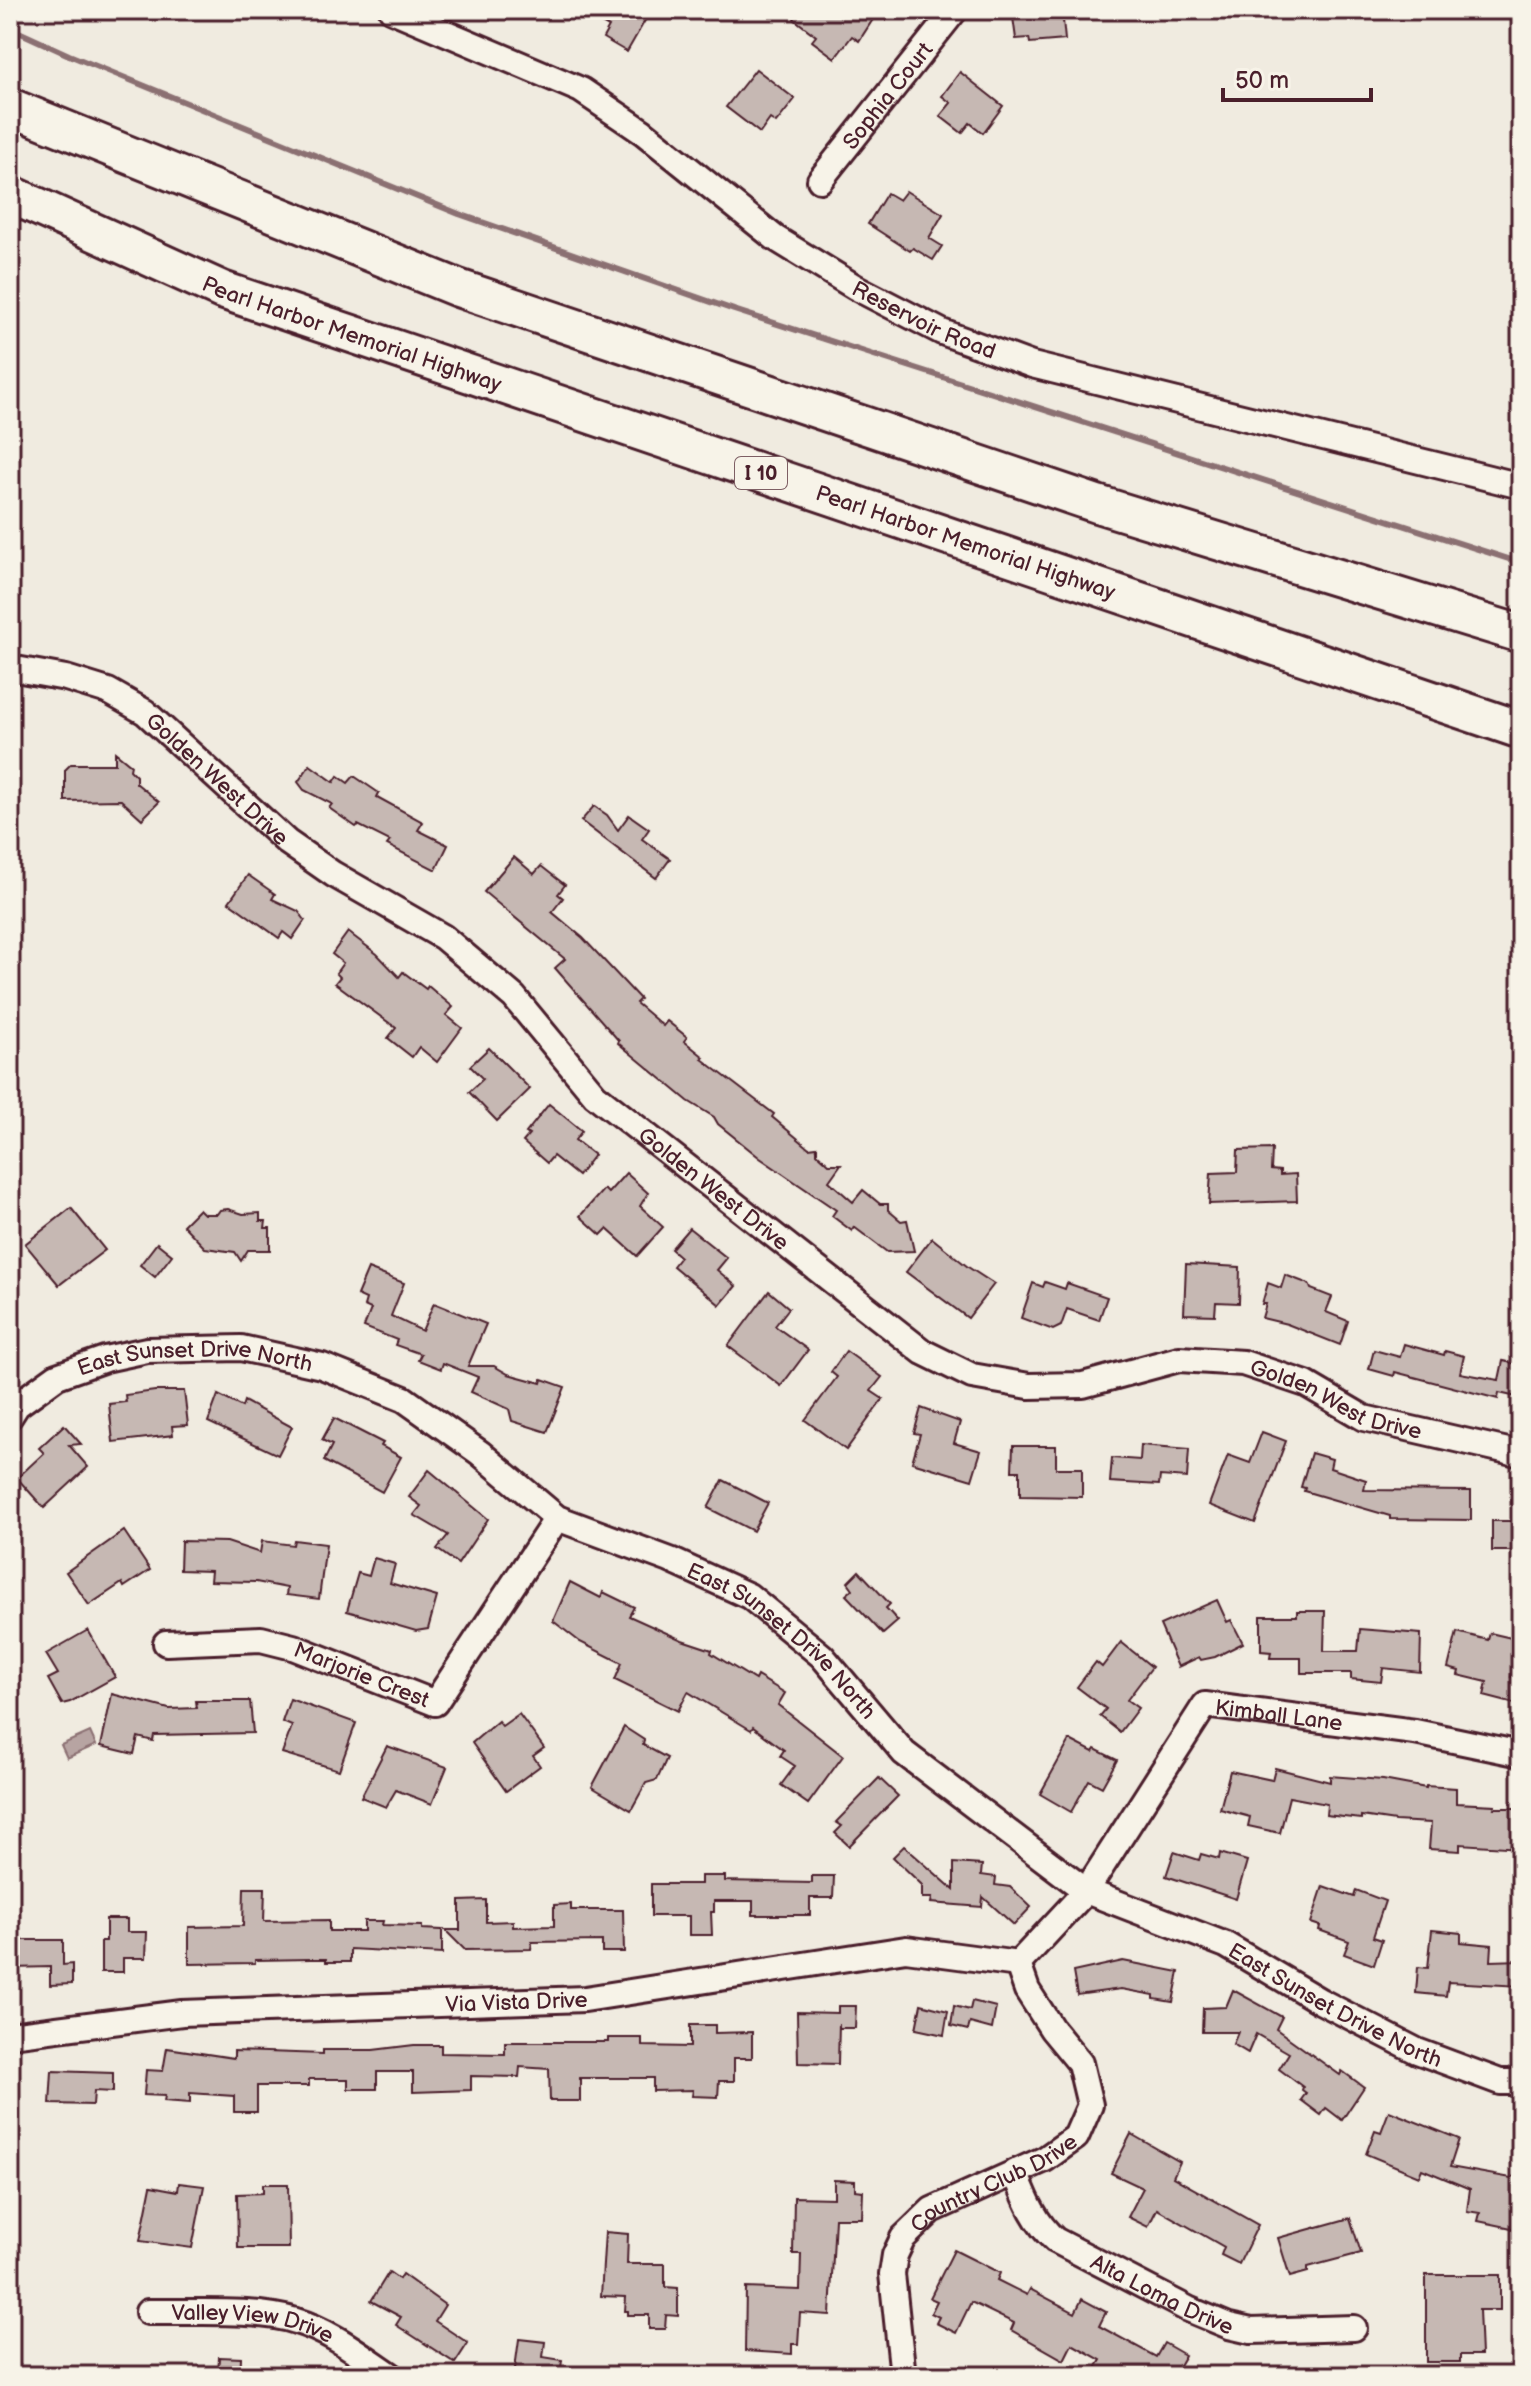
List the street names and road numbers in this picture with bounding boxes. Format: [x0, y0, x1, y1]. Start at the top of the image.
street label: Sophia Court [838, 37, 939, 155]
street label: Pearl Harbor Memorial Highway [198, 271, 505, 399]
street label: Reservoir Road [847, 276, 999, 366]
road number: I 10 [735, 457, 787, 489]
street label: Pearl Harbor Memorial Highway [812, 480, 1119, 607]
street label: Golden West Drive [140, 708, 294, 852]
street label: Golden West Drive [632, 1122, 794, 1257]
street label: East Sunset Drive North [74, 1336, 315, 1383]
street label: Golden West Drive [1246, 1354, 1424, 1446]
street label: East Sunset Drive North [682, 1558, 881, 1725]
street label: Marjorie Crest [290, 1637, 433, 1714]
street label: Kimball Lane [1213, 1694, 1344, 1738]
street label: East Sunset Drive North [1223, 1938, 1445, 2074]
street label: Via Vista Drive [445, 1987, 588, 2019]
street label: Country Club Drive [905, 2128, 1083, 2239]
street label: Alta Loma Drive [1086, 2249, 1237, 2341]
street label: Valley View Drive [171, 2300, 338, 2350]

